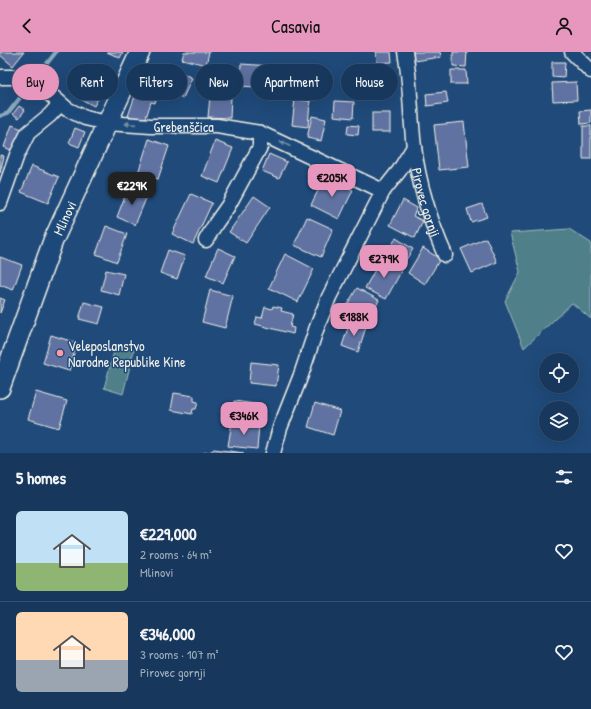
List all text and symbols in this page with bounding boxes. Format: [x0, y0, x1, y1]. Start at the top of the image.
text: Casavia [271, 14, 320, 39]
icon: back [16, 15, 38, 37]
icon: person [553, 15, 575, 37]
chip: Buy [12, 64, 59, 100]
chip: Rent [67, 64, 118, 100]
chip: Filters [126, 64, 187, 100]
chip: New [195, 64, 243, 100]
chip: Apartment [251, 64, 333, 100]
chip: House [341, 64, 398, 100]
street label: Grebenščica [154, 117, 214, 136]
one-way arrow [124, 121, 136, 128]
one-way arrow [279, 141, 290, 147]
pin: €205K [304, 164, 360, 198]
street label: Pirovec gornji [408, 166, 446, 239]
text: €205K [317, 168, 347, 186]
pin: €229K [104, 172, 160, 206]
text: €229K [117, 176, 147, 194]
street label: Mlinovi [48, 197, 80, 238]
pin: €279K [356, 245, 412, 279]
text: €279K [369, 249, 399, 267]
pin: €188K [326, 303, 382, 337]
text: €188K [339, 307, 369, 325]
place label: Veleposlanstvo Narodne Republike Kine [68, 336, 186, 372]
marker: Veleposlanstvo Narodne Republike Kine [55, 348, 65, 358]
map controls [539, 353, 579, 441]
button: locate [539, 353, 579, 393]
button: layers [539, 401, 579, 441]
pin: €346K [216, 402, 272, 436]
text: €346K [230, 406, 258, 424]
text: 5 homes [16, 466, 66, 489]
icon: filters [553, 466, 575, 488]
text: €229,000 [140, 522, 197, 545]
icon: home [48, 527, 96, 575]
icon: heart [553, 540, 575, 562]
text: 2 rooms · 64 m² [140, 545, 212, 563]
text: Mlinovi [140, 563, 173, 581]
text: €346,000 [140, 622, 195, 645]
icon: home [48, 628, 96, 676]
icon: heart [553, 641, 575, 663]
text: 3 rooms · 107 m² [140, 645, 219, 663]
text: Pirovec gornji [140, 663, 206, 681]

